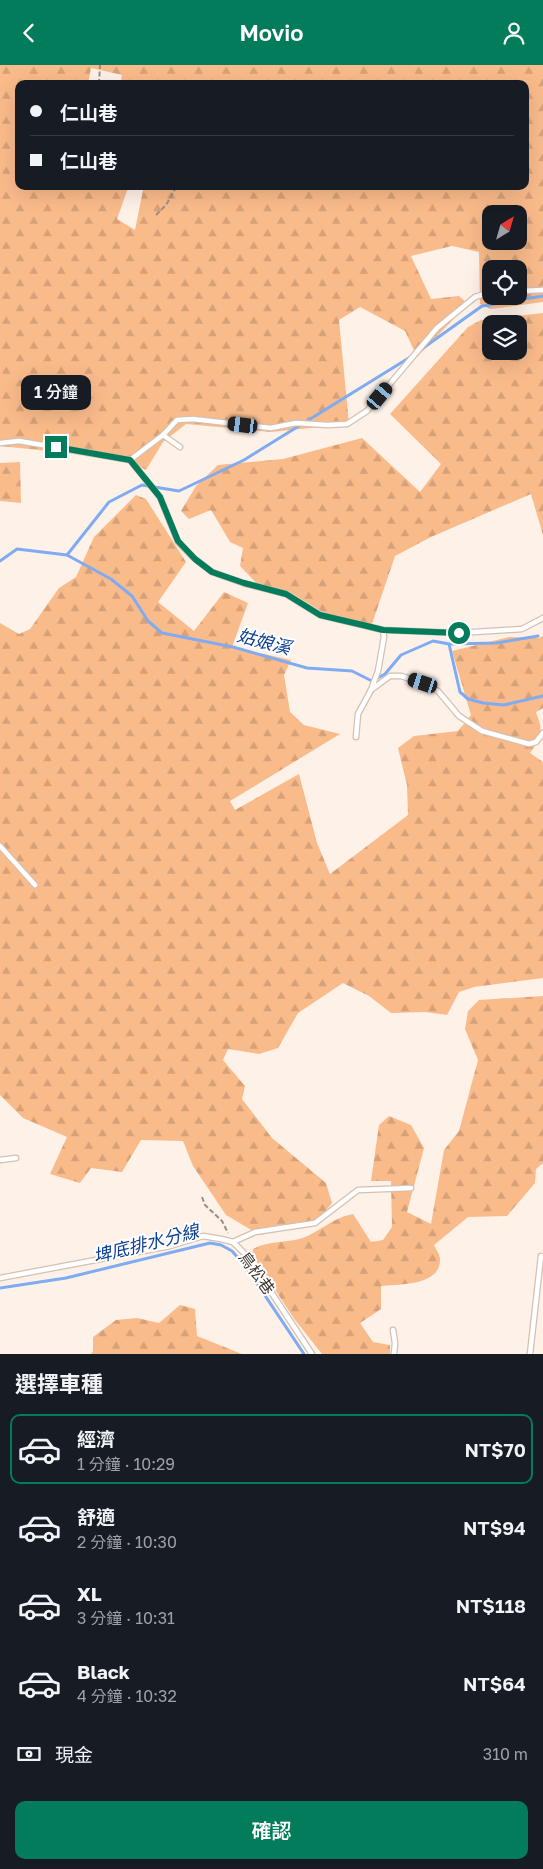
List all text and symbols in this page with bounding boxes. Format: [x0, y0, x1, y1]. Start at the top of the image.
icon: back [15, 19, 43, 47]
text: Movio [239, 19, 304, 46]
icon: person [500, 19, 528, 47]
text: 仁山巷 [60, 101, 117, 124]
text: 仁山巷 [60, 149, 117, 172]
north arrow [482, 205, 528, 250]
map controls [482, 205, 527, 360]
button: locate [482, 260, 527, 305]
button: layers [482, 315, 527, 360]
callout: 1 分鐘 [21, 375, 91, 409]
car [364, 380, 395, 412]
text: 1 分鐘 [34, 382, 78, 402]
car [227, 416, 258, 434]
route end [45, 436, 67, 458]
route start [448, 622, 470, 644]
water label: 姑娘溪 [235, 623, 296, 659]
car [406, 671, 439, 695]
water label: 埤底排水分線 [91, 1219, 203, 1267]
street label: 鳥松巷 [235, 1248, 279, 1298]
text: 選擇車種 [15, 1370, 103, 1397]
icon: car [17, 1427, 62, 1472]
text: 經濟 [77, 1427, 115, 1450]
text: NT$70 [464, 1438, 526, 1461]
text: 1 分鐘 · 10:29 [77, 1454, 175, 1474]
icon: car [17, 1505, 62, 1550]
text: 舒適 [77, 1505, 115, 1528]
text: NT$94 [463, 1516, 526, 1539]
text: 2 分鐘 · 10:30 [77, 1532, 177, 1552]
text: XL [77, 1582, 102, 1605]
icon: car [17, 1583, 62, 1628]
text: NT$118 [456, 1594, 526, 1617]
text: 3 分鐘 · 10:31 [77, 1608, 175, 1628]
text: Black [77, 1660, 130, 1683]
icon: car [17, 1661, 62, 1706]
text: NT$64 [463, 1672, 526, 1695]
text: 4 分鐘 · 10:32 [77, 1686, 177, 1706]
icon: cash [15, 1740, 43, 1768]
text: 現金 [55, 1743, 93, 1766]
text: 310 m [483, 1744, 528, 1764]
button: 確認 [15, 1801, 528, 1859]

